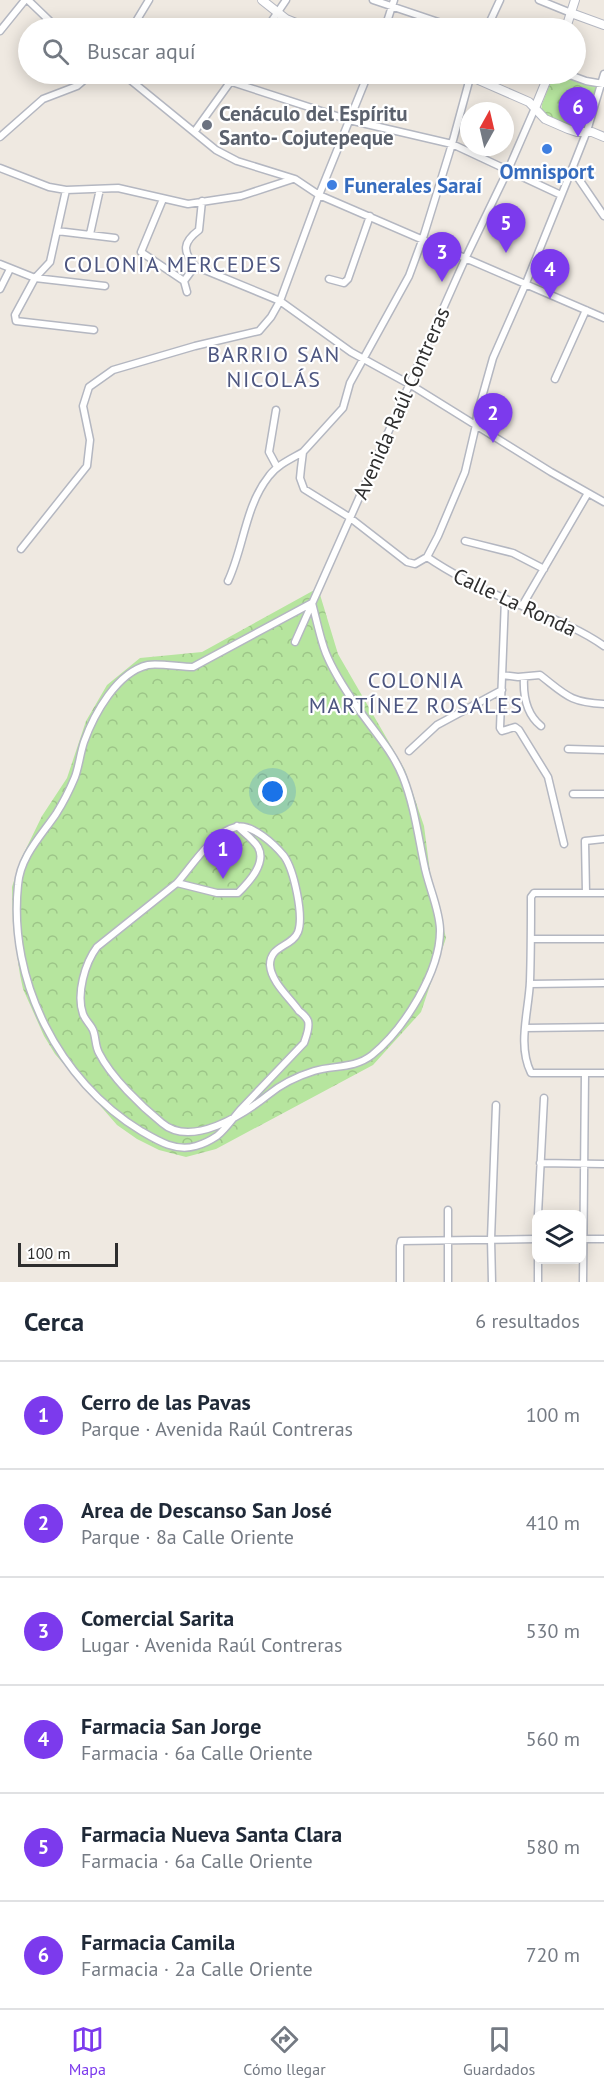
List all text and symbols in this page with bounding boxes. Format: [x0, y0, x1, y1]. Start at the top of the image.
search box [18, 18, 586, 84]
icon: search [39, 35, 72, 68]
text: Buscar aquí [87, 37, 196, 65]
pin: 6 [558, 88, 598, 137]
place label: Cenáculo del Espíritu Santo- Cojutepeque [219, 100, 408, 151]
north arrow [460, 102, 514, 156]
marker: Cenáculo del Espíritu Santo- Cojutepeque [200, 118, 214, 132]
marker: Omnisport [540, 142, 554, 156]
place label: Omnisport [500, 158, 595, 185]
place label: Funerales Saraí [344, 172, 482, 199]
marker: Funerales Saraí [325, 178, 339, 192]
pin: 5 [486, 204, 526, 253]
pin: 3 [422, 232, 462, 282]
district label: COLONIA MERCEDES [64, 250, 282, 278]
pin: 4 [530, 250, 570, 299]
street label: Avenida Raúl Contreras [346, 303, 456, 503]
district label: BARRIO SAN NICOLÁS [207, 340, 341, 393]
pin: 2 [474, 394, 512, 443]
street label: Calle La Ronda [449, 562, 581, 642]
district label: COLONIA MARTÍNEZ ROSALES [309, 666, 523, 719]
your location [258, 777, 287, 806]
pin: 1 [204, 830, 242, 879]
map controls [532, 1210, 586, 1264]
button: layers [532, 1210, 586, 1264]
scale bar [18, 1240, 118, 1268]
text: 100 m [27, 1243, 70, 1263]
text: Cerca [24, 1305, 84, 1338]
text: 6 resultados [475, 1308, 580, 1334]
text: Cerro de las Pavas [81, 1388, 251, 1416]
text: 1 [38, 1402, 49, 1428]
text: 100 m [526, 1402, 580, 1428]
text: Parque · Avenida Raúl Contreras [81, 1416, 353, 1442]
text: Area de Descanso San José [81, 1496, 332, 1524]
text: 2 [38, 1510, 49, 1536]
text: 410 m [526, 1510, 580, 1536]
text: Parque · 8a Calle Oriente [81, 1524, 294, 1550]
text: Comercial Sarita [81, 1604, 234, 1632]
text: 3 [38, 1618, 49, 1644]
text: 530 m [526, 1618, 580, 1644]
text: Lugar · Avenida Raúl Contreras [81, 1632, 342, 1658]
text: Farmacia San Jorge [81, 1712, 261, 1740]
text: 4 [38, 1726, 49, 1752]
text: 560 m [526, 1726, 580, 1752]
text: Farmacia · 6a Calle Oriente [81, 1740, 313, 1766]
text: Farmacia Nueva Santa Clara [81, 1820, 342, 1848]
text: 5 [38, 1834, 49, 1860]
text: 580 m [526, 1834, 580, 1860]
text: Farmacia · 6a Calle Oriente [81, 1848, 313, 1874]
text: Farmacia Camila [81, 1928, 235, 1956]
text: 6 [38, 1942, 49, 1968]
text: 720 m [526, 1942, 580, 1968]
text: Farmacia · 2a Calle Oriente [81, 1956, 313, 1982]
tab: Mapa [69, 2023, 106, 2079]
tab: Cómo llegar [243, 2023, 326, 2079]
tab: Guardados [463, 2023, 535, 2079]

